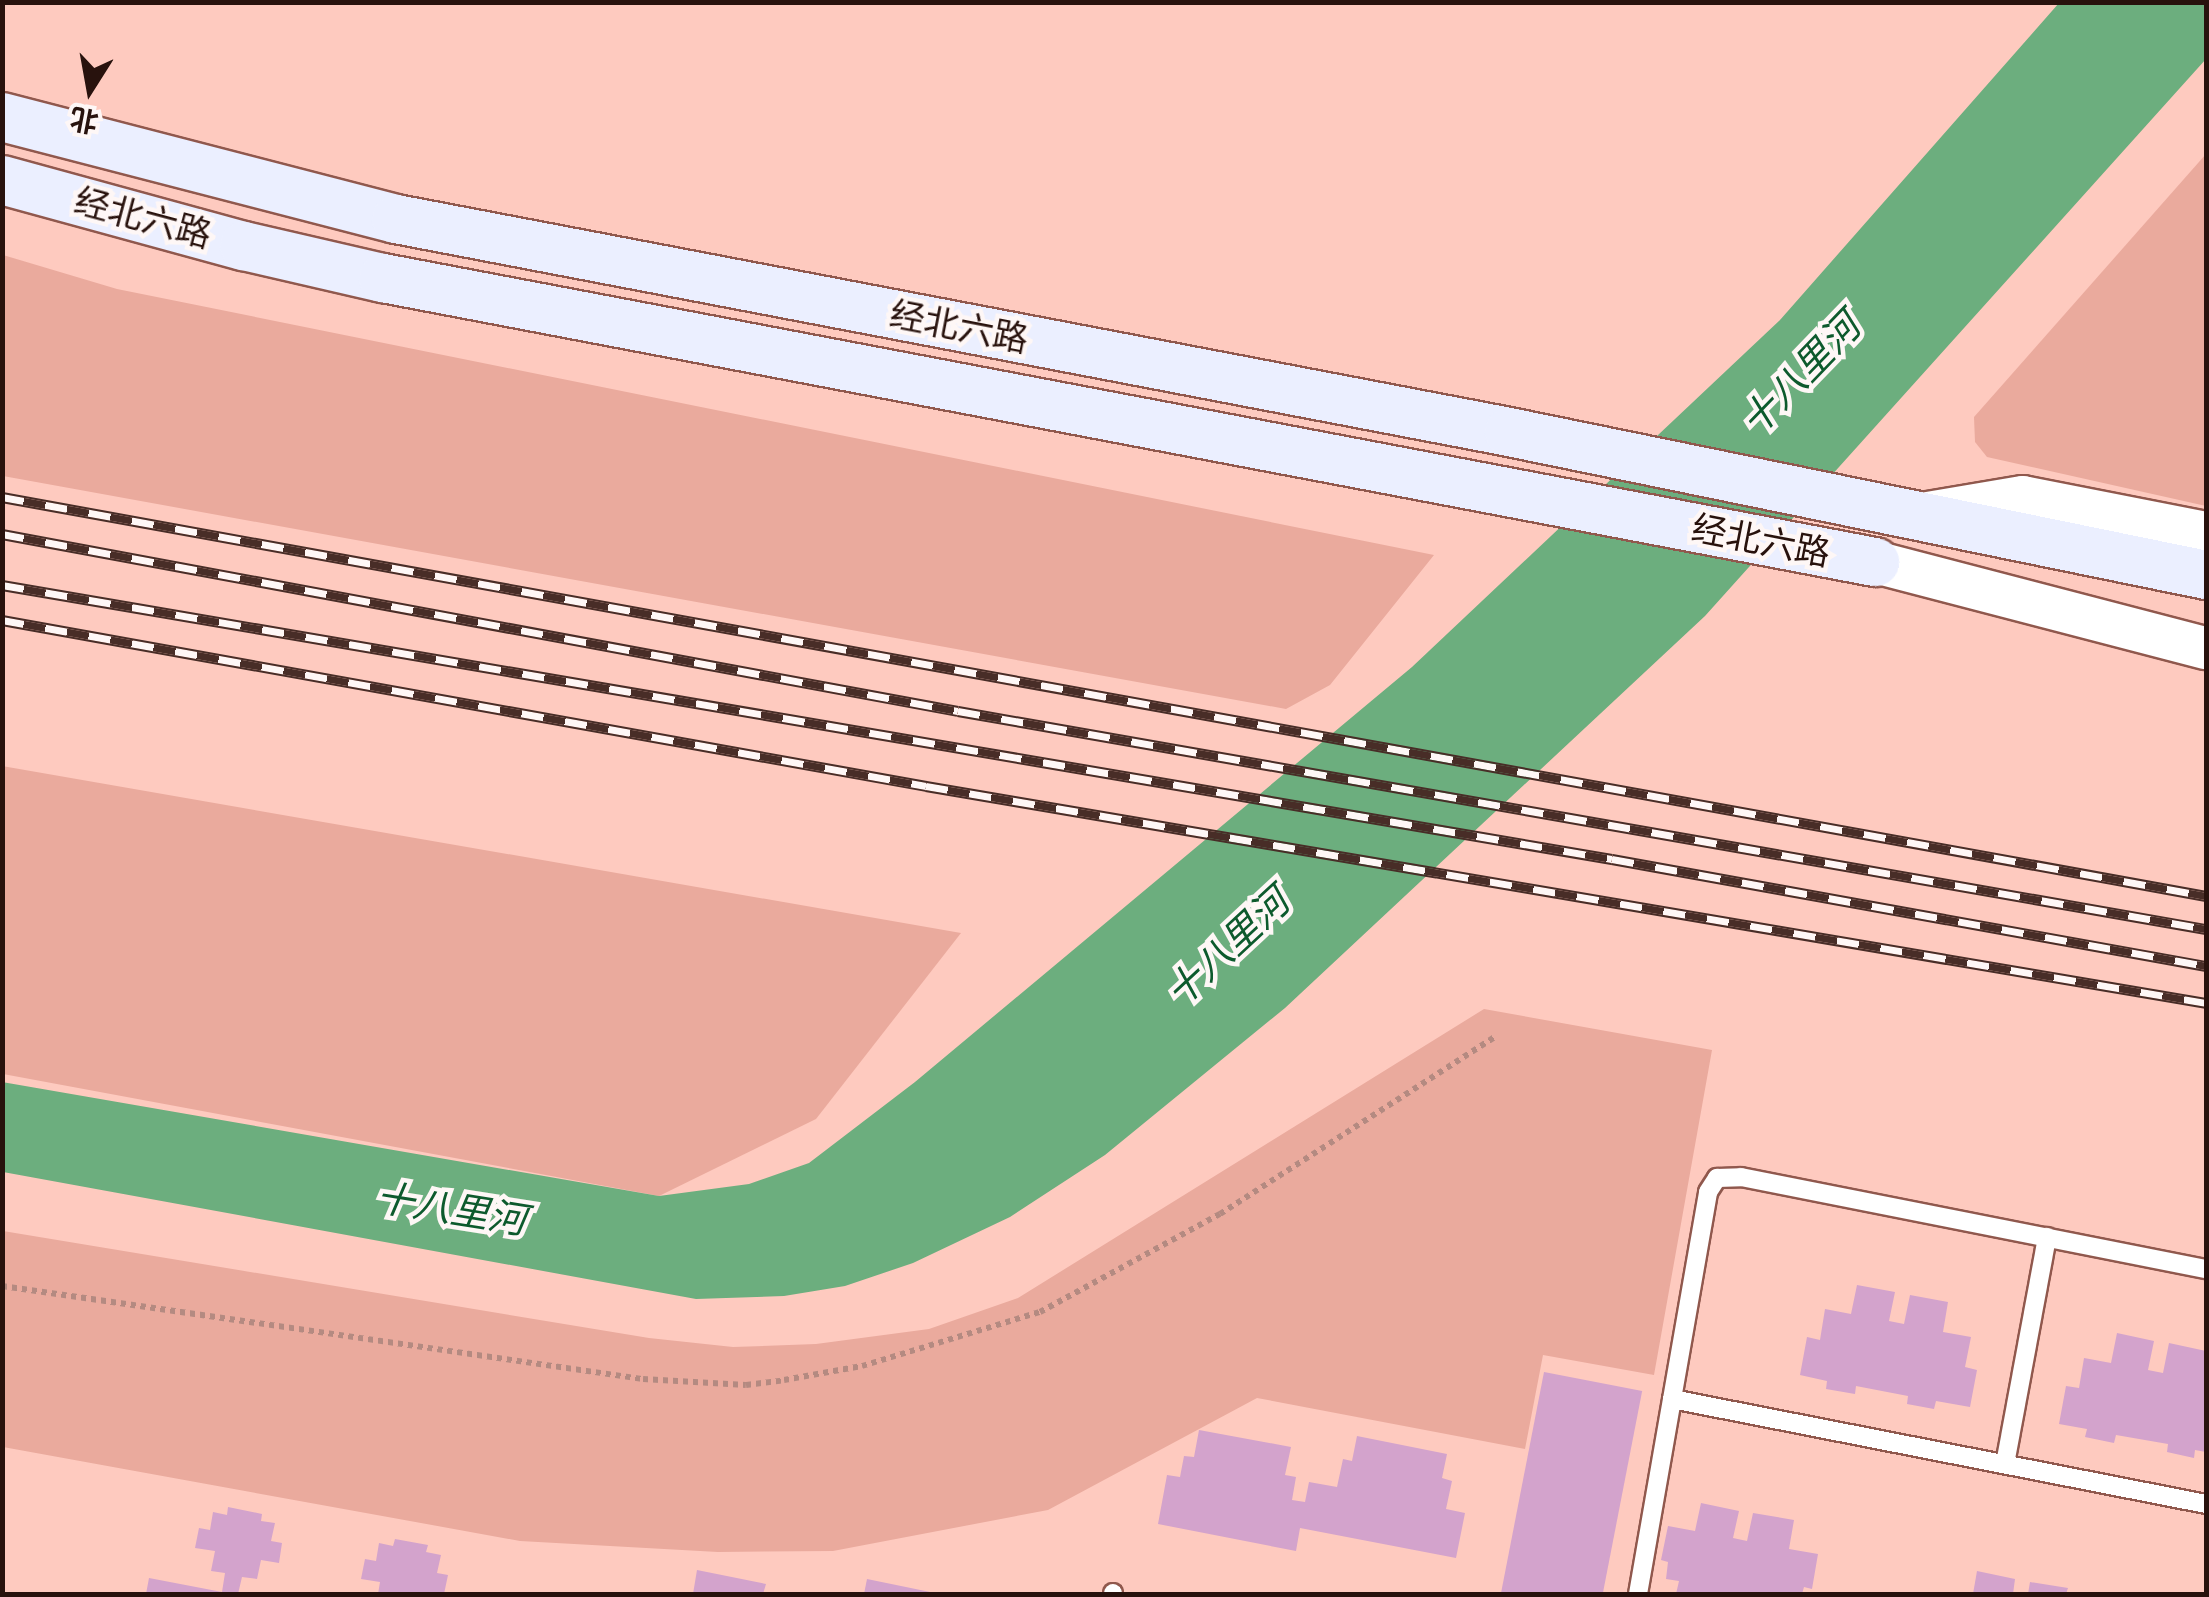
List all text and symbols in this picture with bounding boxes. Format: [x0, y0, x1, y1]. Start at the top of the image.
north arrow [40, 40, 140, 140]
text: 北 [67, 102, 101, 138]
street label: 经北六路 [70, 180, 216, 256]
street label: 经北六路 [886, 293, 1032, 361]
water label: 十八里河 [1732, 304, 1870, 446]
street label: 经北六路 [1688, 507, 1834, 575]
water label: 十八里河 [1157, 879, 1299, 1017]
water label: 十八里河 [372, 1176, 530, 1244]

